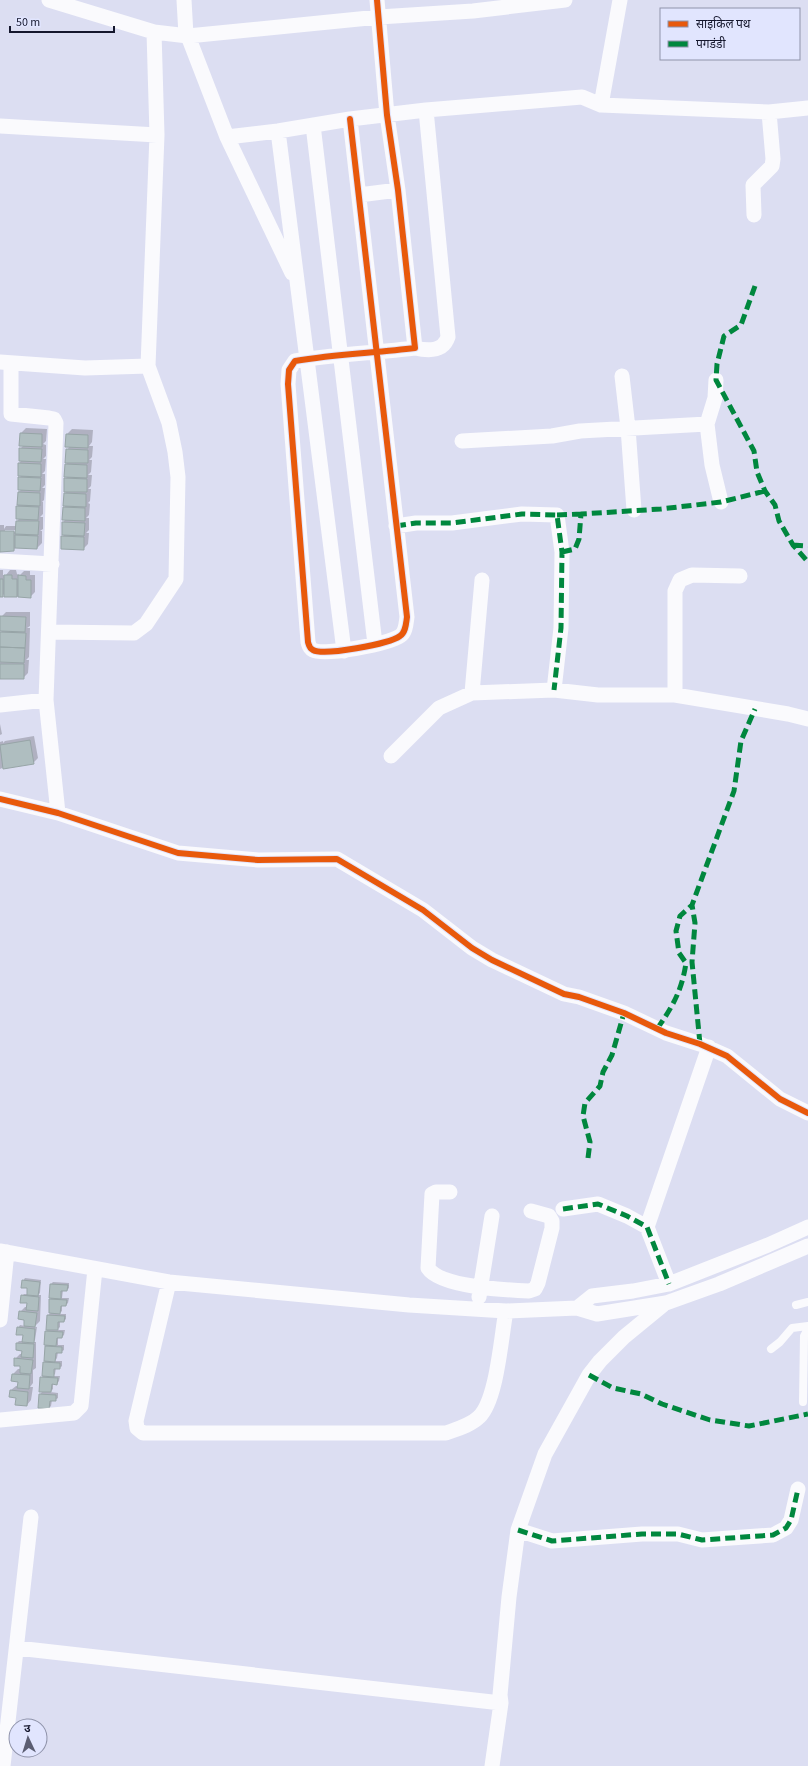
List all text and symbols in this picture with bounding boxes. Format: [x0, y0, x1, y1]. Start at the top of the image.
scale bar [10, 8, 114, 34]
legend [660, 8, 800, 60]
text: 50 m [16, 14, 40, 31]
text: साइकिल पथ [696, 16, 751, 33]
text: पगडंडी [696, 36, 726, 53]
north arrow [8, 1718, 48, 1758]
text: उ [24, 1721, 32, 1736]

